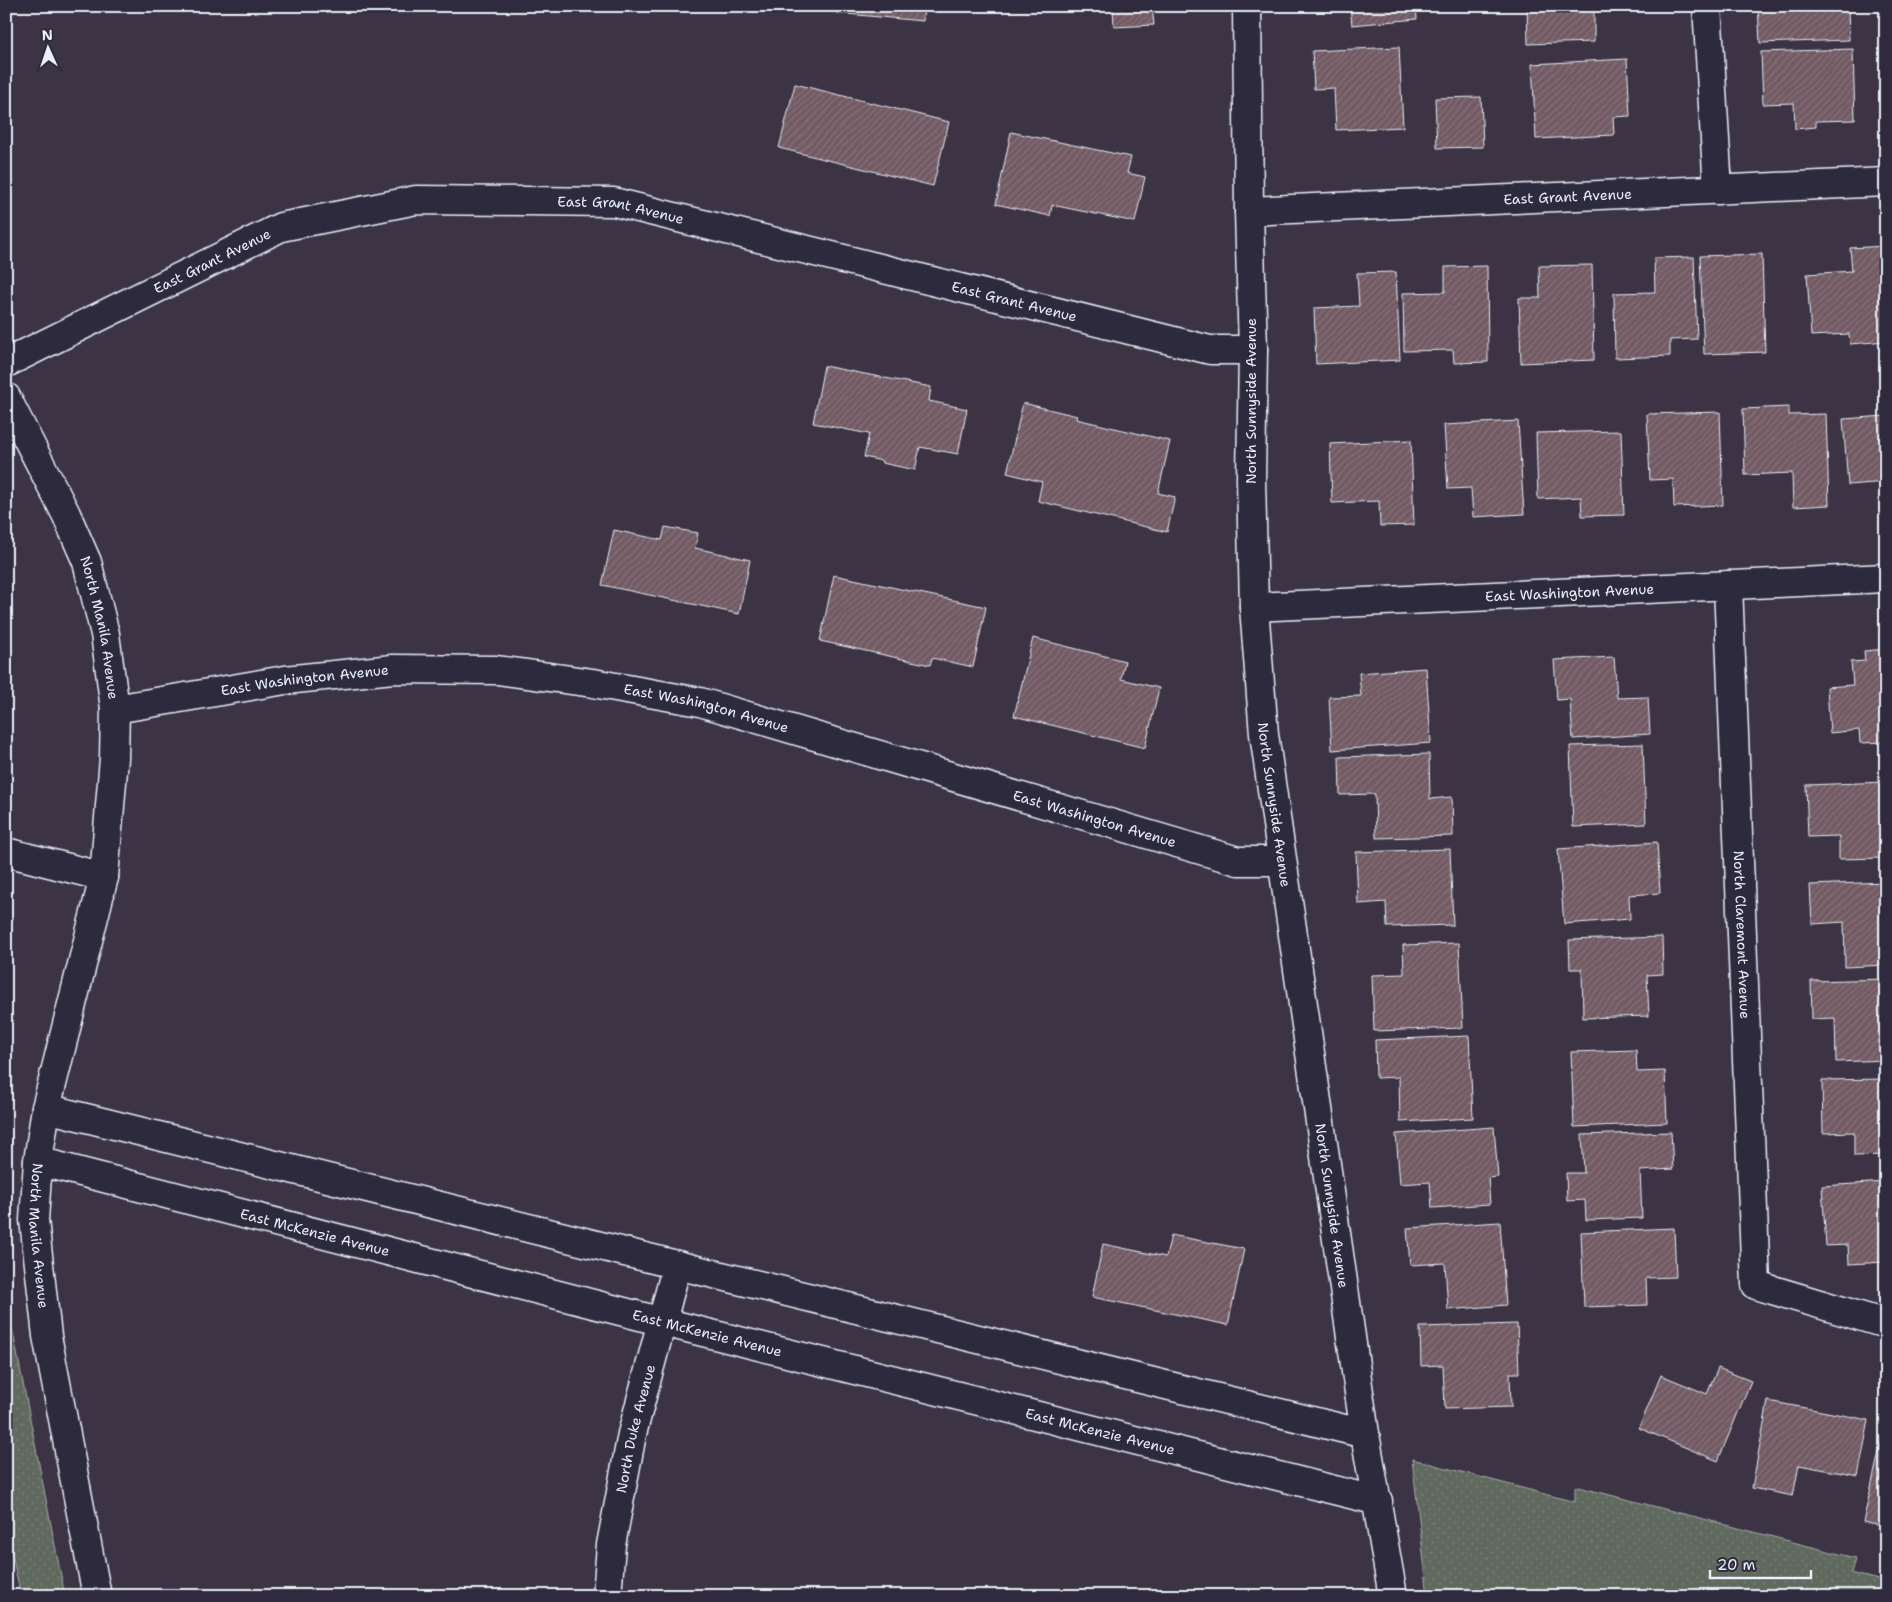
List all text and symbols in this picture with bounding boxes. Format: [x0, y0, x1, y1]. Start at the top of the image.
north arrow [22, 22, 72, 72]
text: N [41, 26, 53, 44]
street label: East Grant Avenue [1503, 185, 1632, 208]
street label: East Grant Avenue [557, 192, 686, 228]
street label: East Grant Avenue [151, 224, 274, 298]
street label: East Grant Avenue [950, 277, 1079, 326]
street label: North Sunnyside Avenue [1242, 318, 1260, 484]
street label: North Manila Avenue [76, 553, 123, 701]
street label: East Washington Avenue [1485, 580, 1655, 605]
street label: East Washington Avenue [219, 660, 390, 700]
street label: East Washington Avenue [622, 680, 791, 737]
street label: North Sunnyside Avenue [1254, 722, 1295, 888]
street label: East Washington Avenue [1011, 786, 1178, 851]
street label: North Claremont Avenue [1730, 850, 1754, 1019]
street label: North Sunnyside Avenue [1311, 1122, 1353, 1289]
street label: North Manila Avenue [25, 1162, 53, 1309]
street label: East McKenzie Avenue [238, 1204, 392, 1260]
street label: East McKenzie Avenue [631, 1306, 784, 1360]
street label: North Duke Avenue [612, 1362, 659, 1494]
street label: East McKenzie Avenue [1023, 1404, 1177, 1459]
scale bar [1710, 1547, 1811, 1579]
text: 20 m [1717, 1555, 1756, 1575]

